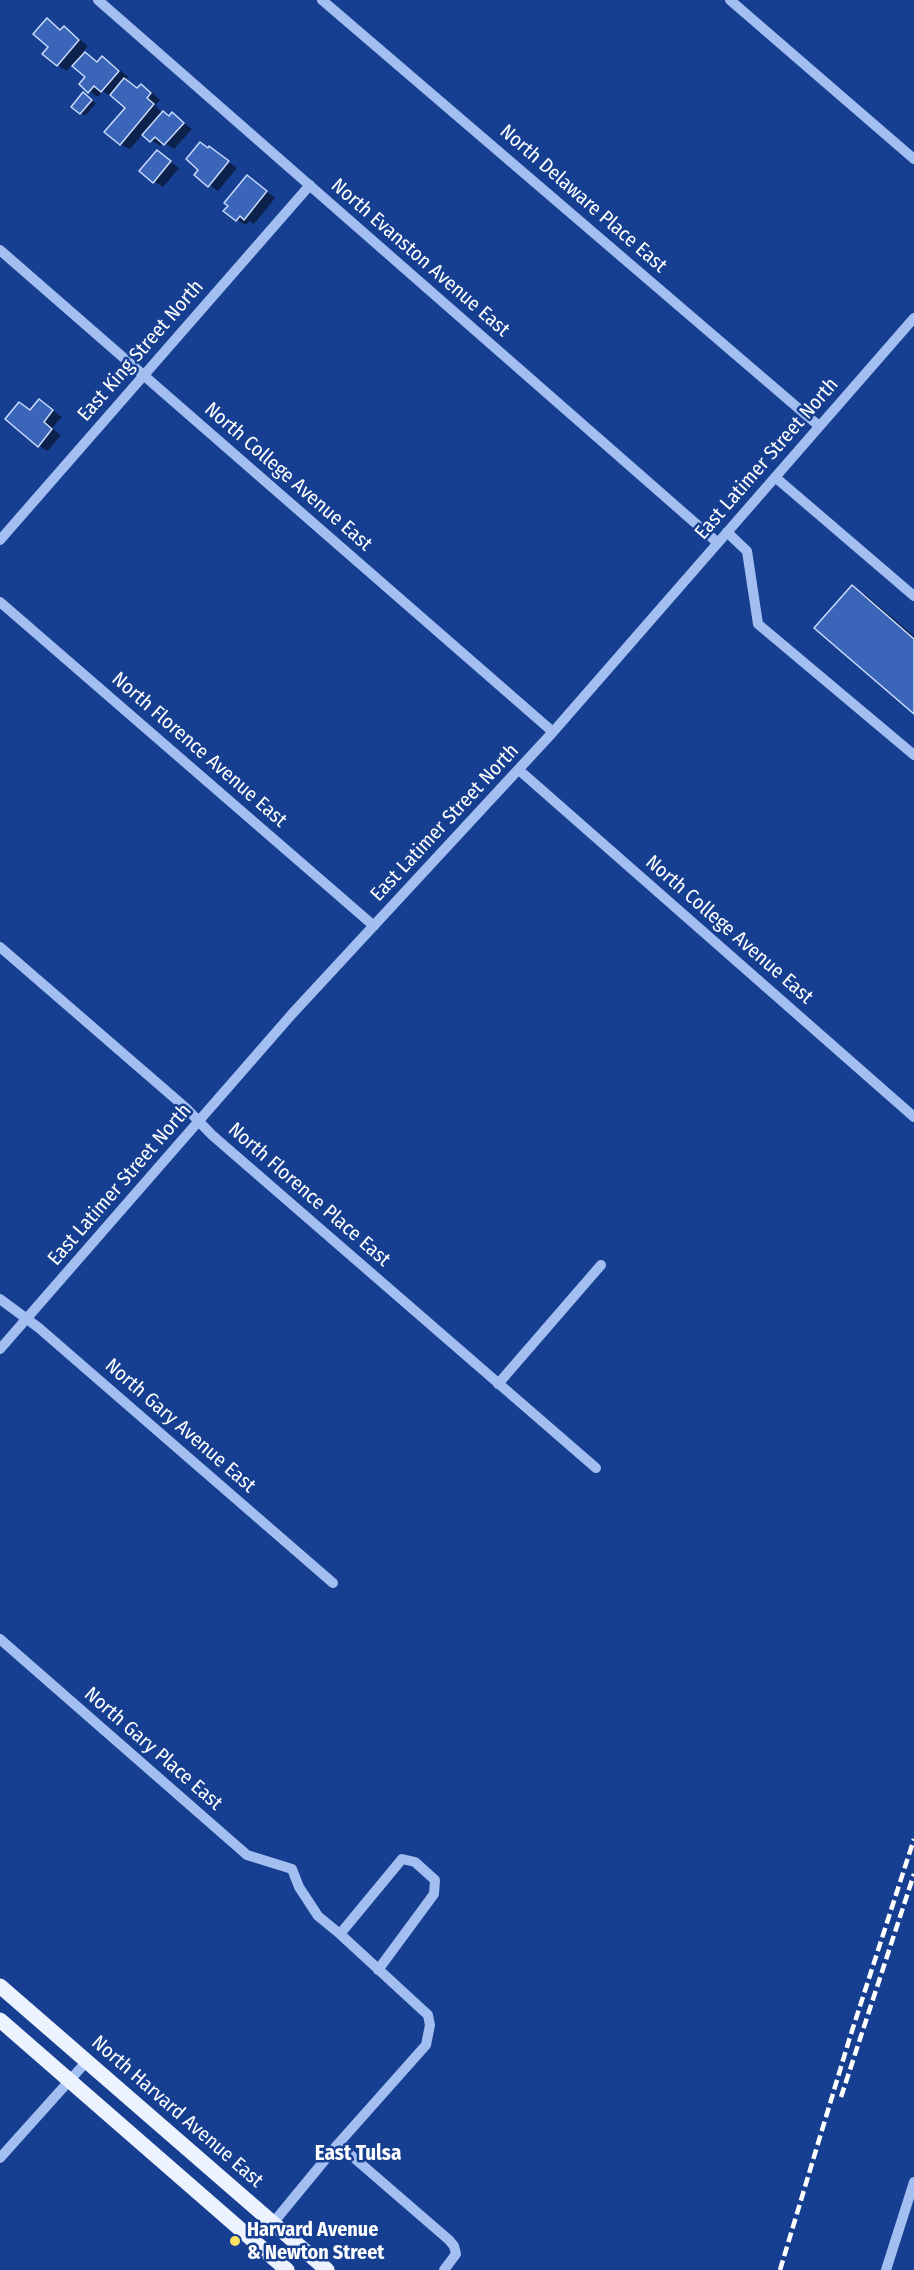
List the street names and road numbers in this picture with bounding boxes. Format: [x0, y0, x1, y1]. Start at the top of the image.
street label: North Delaware Place East [495, 120, 671, 278]
street label: North Evanston Avenue East [326, 174, 514, 342]
street label: East King Street North [73, 275, 209, 427]
street label: East Latimer Street North [690, 373, 844, 545]
street label: North College Avenue East [199, 398, 377, 556]
street label: North Florence Avenue East [107, 667, 291, 833]
street label: East Latimer Street North [366, 739, 524, 907]
street label: North College Avenue East [640, 851, 818, 1009]
street label: East Latimer Street North [43, 1099, 197, 1271]
street label: North Florence Place East [223, 1118, 395, 1272]
street label: North Gary Avenue East [100, 1354, 260, 1498]
street label: North Gary Place East [79, 1682, 227, 1816]
street label: North Harvard Avenue East [86, 2031, 268, 2193]

